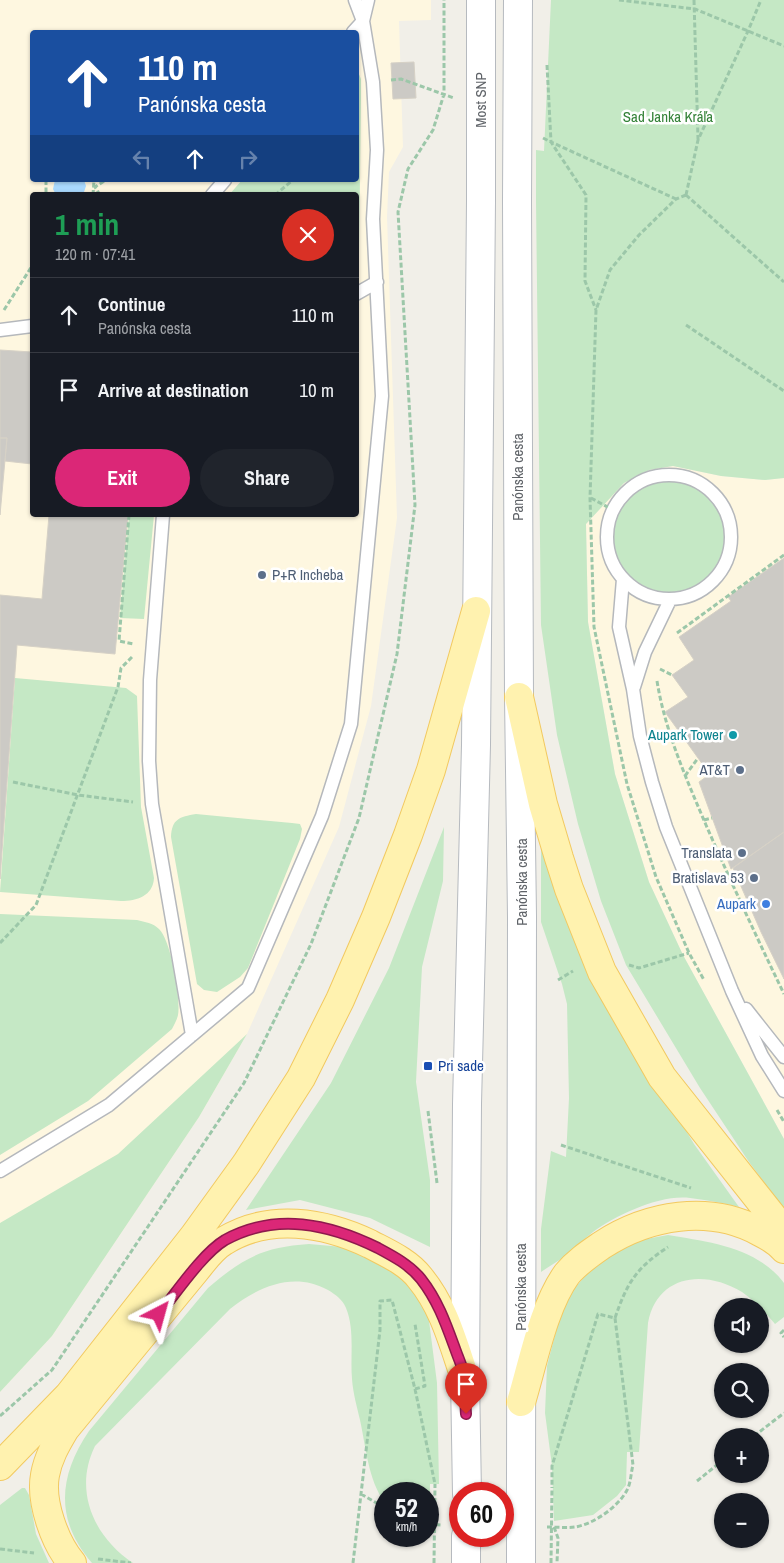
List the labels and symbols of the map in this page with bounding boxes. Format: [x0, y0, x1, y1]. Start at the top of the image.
street label: Most SNP [470, 72, 491, 128]
park label: Sad Janka Kráľa [623, 106, 713, 127]
street label: Panónska cesta [507, 433, 528, 521]
place label: P+R Incheba [272, 564, 344, 585]
marker: P+R Incheba [256, 569, 268, 581]
place label: Aupark Tower [647, 724, 723, 745]
marker: Aupark Tower [727, 729, 739, 741]
place label: AT&T [698, 759, 730, 780]
marker: AT&T [734, 764, 746, 776]
street label: Panónska cesta [511, 838, 532, 926]
place label: Translata [681, 842, 732, 863]
marker: Translata [736, 847, 748, 859]
place label: Bratislava 53 [672, 867, 744, 888]
marker: Bratislava 53 [748, 872, 760, 884]
place label: Aupark [716, 893, 757, 914]
marker: Aupark [760, 898, 772, 910]
place label: Pri sade [438, 1055, 484, 1076]
marker: Pri sade [422, 1060, 434, 1072]
street label: Panónska cesta [510, 1243, 531, 1331]
position arrow [132, 1287, 184, 1339]
pin [445, 1363, 487, 1414]
speed limit sign: 60 [449, 1482, 514, 1547]

